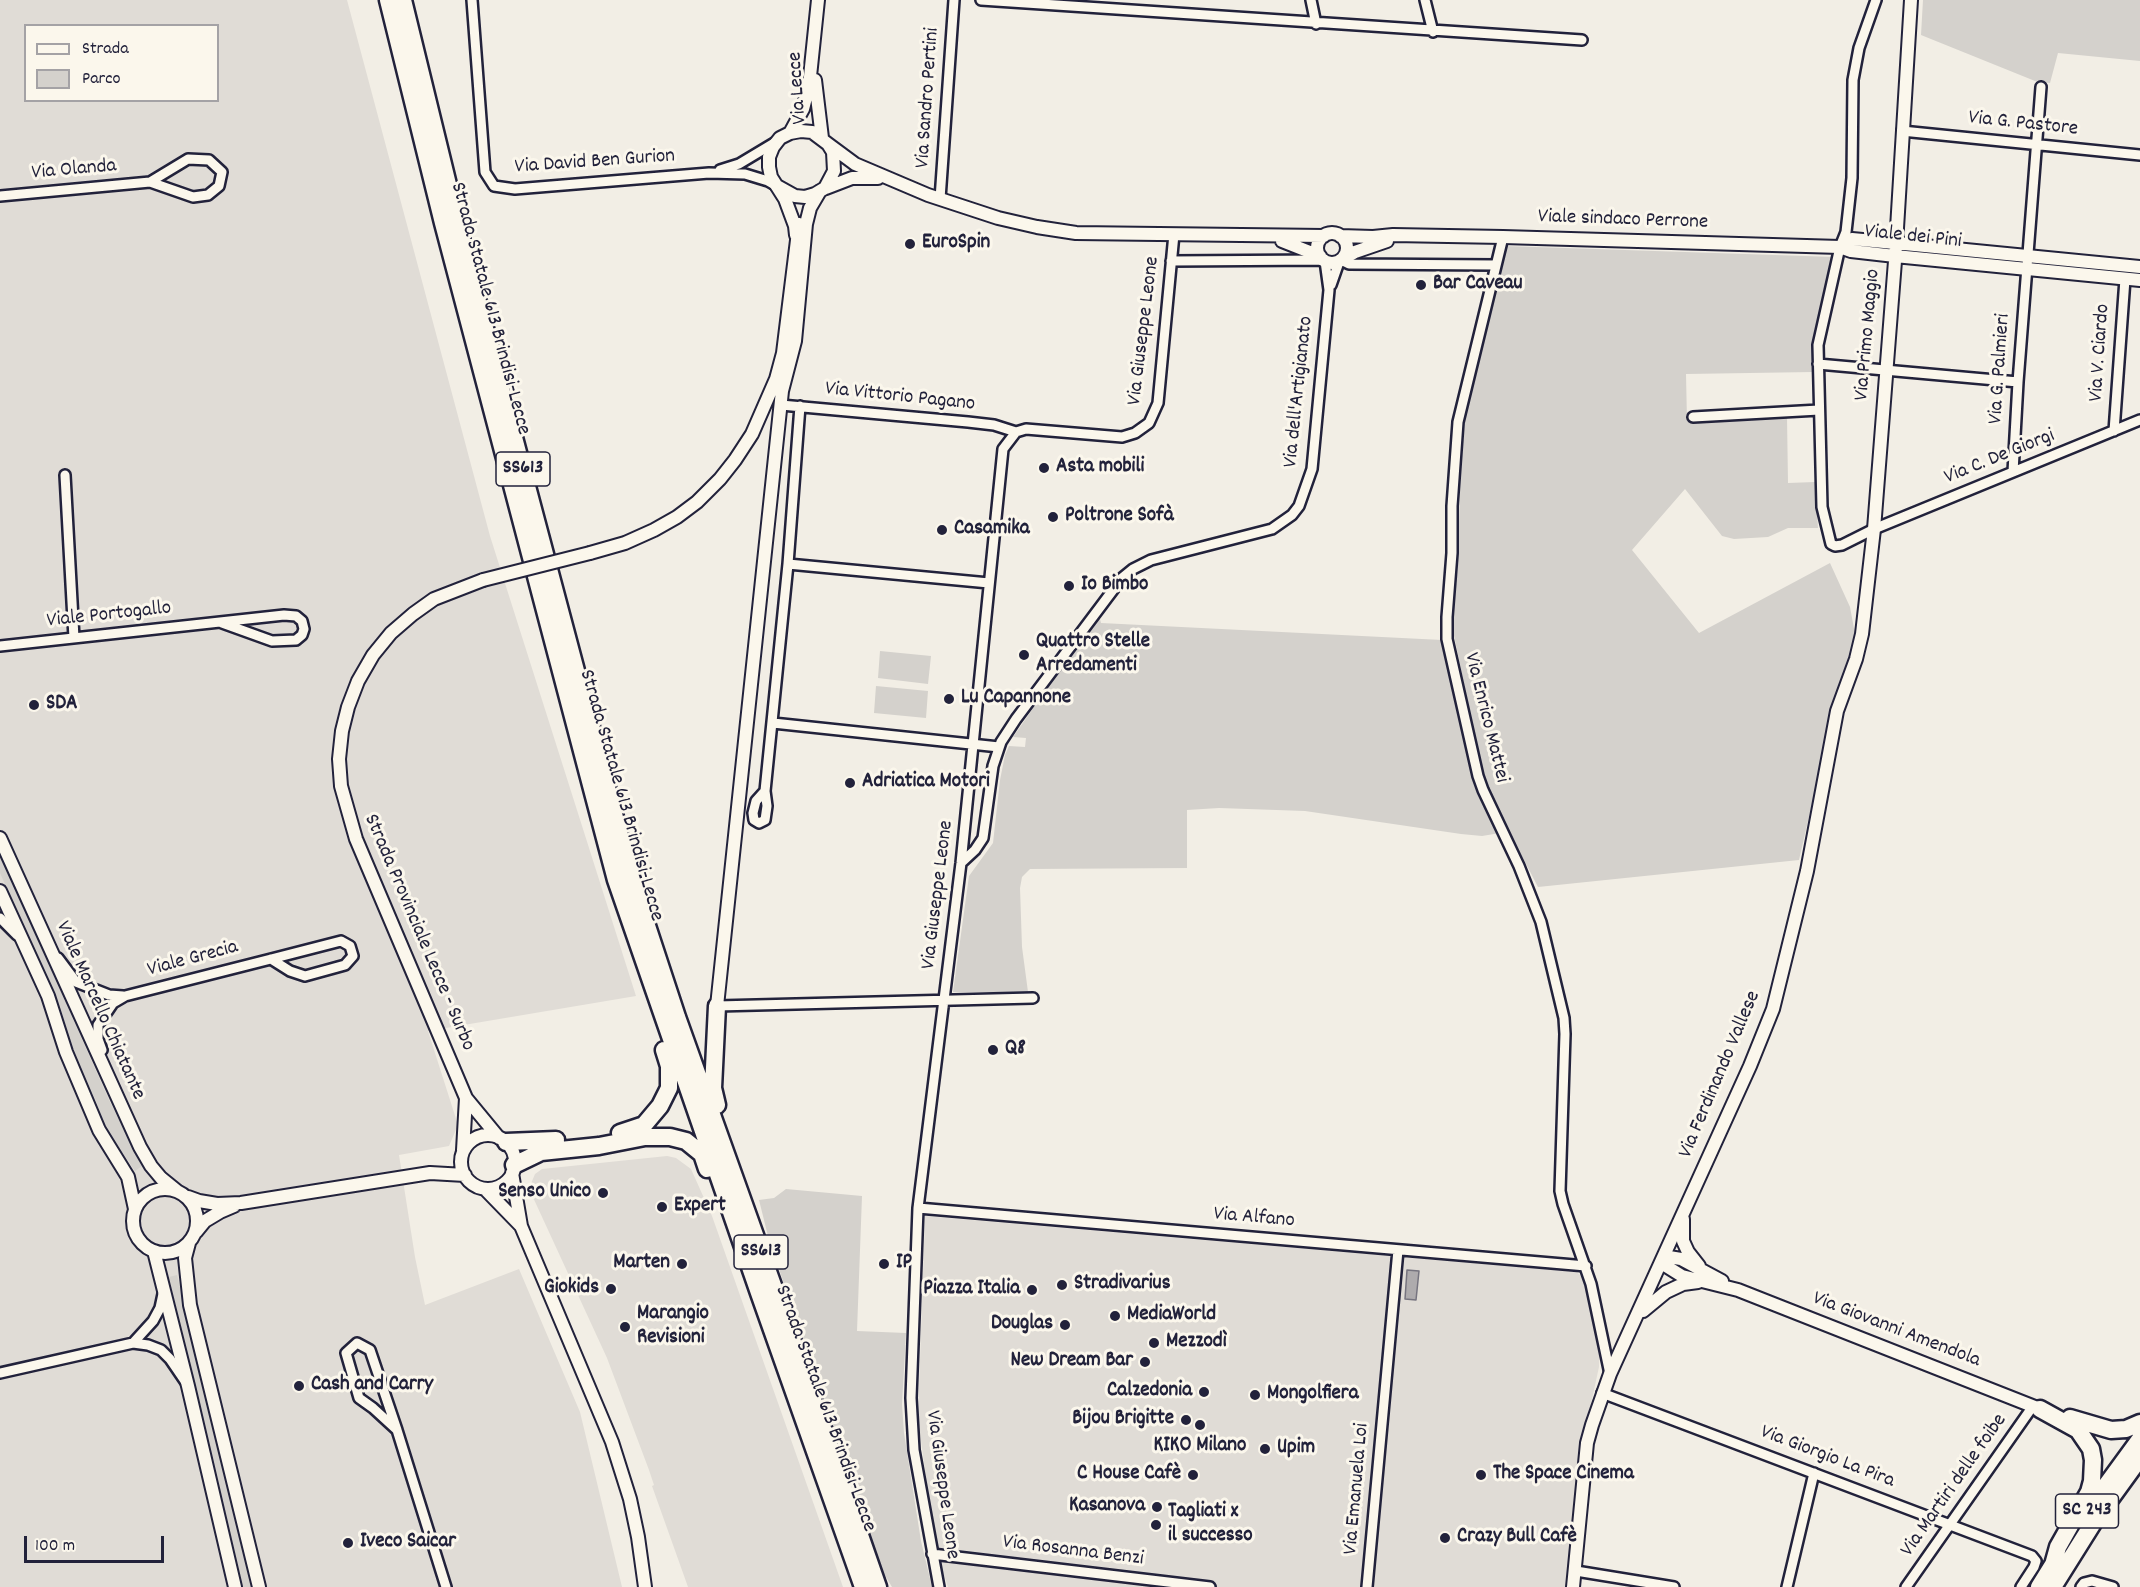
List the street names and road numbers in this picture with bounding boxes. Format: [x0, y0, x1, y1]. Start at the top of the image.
street label: Via Sandro Pertini [912, 27, 946, 169]
street label: Via Lecce [784, 51, 814, 125]
street label: Via G. Pastore [1967, 107, 2079, 143]
street label: Via David Ben Gurion [514, 145, 676, 181]
street label: Via Olanda [31, 155, 117, 187]
street label: Strada Statale 613 Brindisi-Lecce [443, 180, 535, 438]
street label: Viale sindaco Perrone [1538, 205, 1708, 237]
street label: Viale dei Pini [1863, 220, 1963, 256]
street label: Via Giuseppe Leone [1123, 255, 1167, 407]
street label: Via Primo Maggio [1851, 268, 1887, 402]
street label: Via V. Ciardo [2085, 303, 2117, 403]
street label: Via G. Palmieri [1985, 313, 2017, 425]
street label: Via dell'Artigianato [1280, 315, 1320, 469]
street label: Via Vittorio Pagano [824, 378, 976, 418]
street label: Via C. De Giorgi [1941, 424, 2059, 492]
road number: SS613 [496, 452, 550, 486]
street label: Viale Portogallo [46, 597, 172, 635]
street label: Via Enrico Mattei [1457, 651, 1513, 785]
street label: Strada Statale 613 Brindisi-Lecce [572, 667, 668, 925]
street label: Strada Provinciale Lecce - Surbo [357, 811, 479, 1055]
street label: Via Giuseppe Leone [917, 819, 961, 971]
street label: Viale Marcello Chiatante [48, 918, 150, 1104]
street label: Viale Grecia [145, 936, 241, 984]
street label: Via Ferdinando Vallese [1674, 988, 1768, 1162]
street label: Via Alfano [1212, 1203, 1296, 1235]
road number: SS613 [734, 1235, 788, 1269]
street label: Strada Statale 613 Brindisi-Lecce [768, 1282, 880, 1536]
street label: Via Giovanni Amendola [1808, 1287, 1984, 1375]
street label: Via Giuseppe Leone [918, 1409, 964, 1561]
street label: Via Martiri delle foibe [1896, 1410, 2014, 1562]
street label: Via Giorgio La Pira [1756, 1421, 1898, 1495]
street label: Via Emanuela Loi [1340, 1422, 1376, 1556]
road number: SC 243 [2056, 1494, 2118, 1528]
street label: Via Rosanna Benzi [1001, 1531, 1145, 1573]

